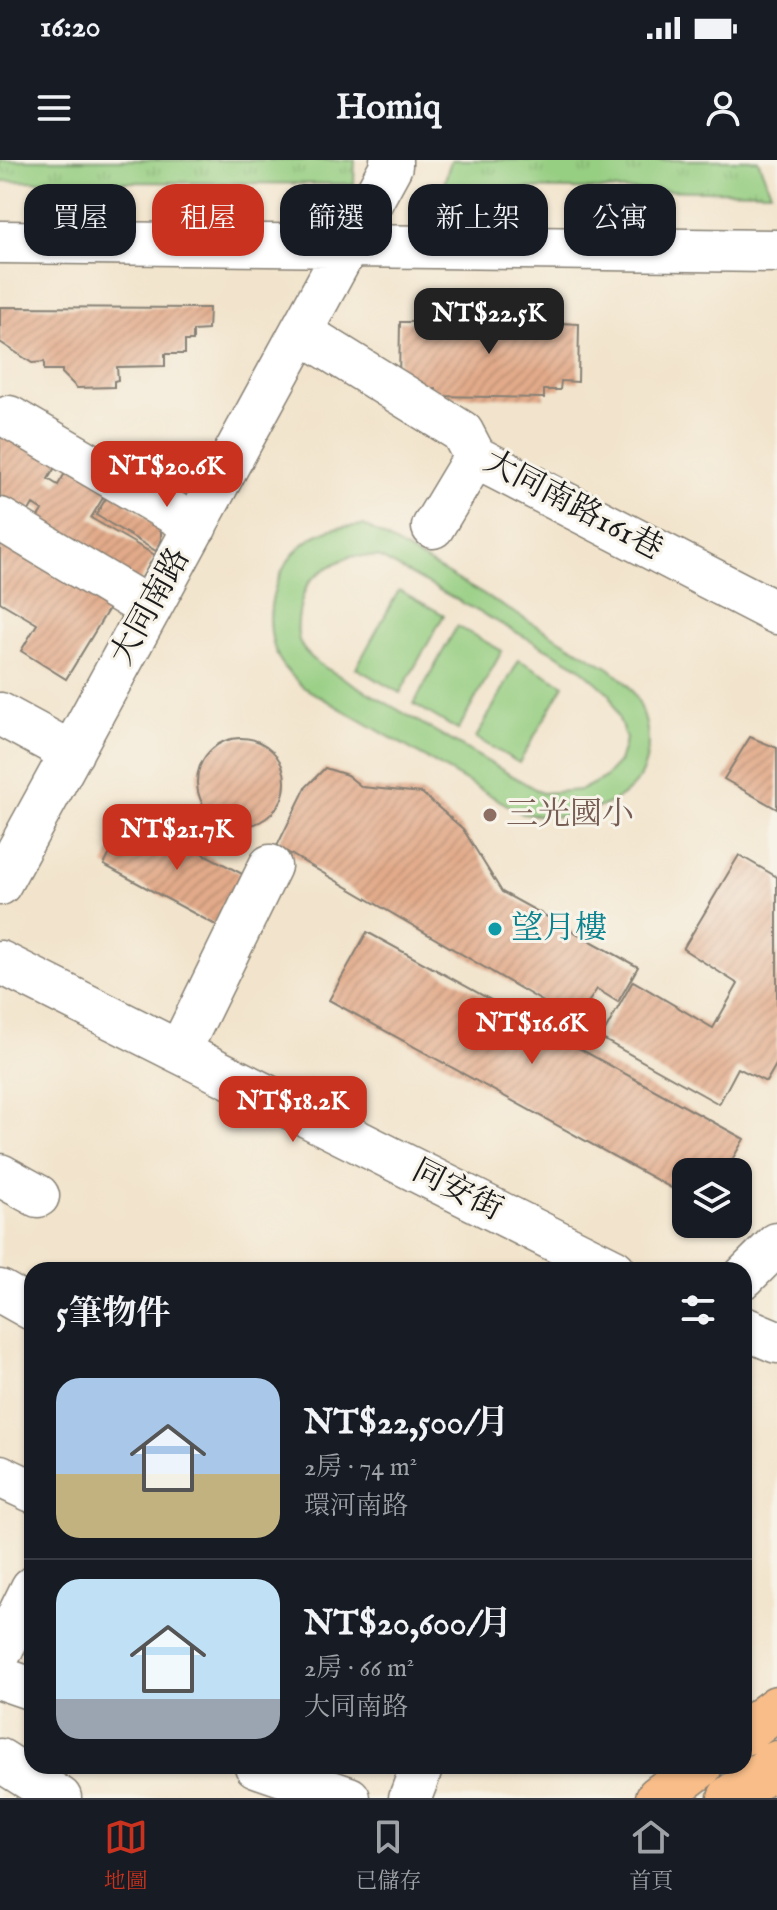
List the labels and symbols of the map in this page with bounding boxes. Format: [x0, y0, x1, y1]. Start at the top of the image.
pin: NT$22.5K [406, 288, 572, 356]
pin: NT$20.6K [84, 441, 250, 509]
street label: 大同南路161巷 [476, 442, 670, 570]
street label: 大同南路 [102, 541, 200, 673]
place label: 三光國小 [506, 795, 634, 836]
pin: NT$21.7K [94, 804, 260, 872]
marker: 三光國小 [481, 806, 499, 824]
place label: 望月樓 [511, 909, 607, 950]
marker: 望月樓 [486, 920, 504, 938]
pin: NT$16.6K [449, 998, 615, 1066]
pin: NT$18.2K [210, 1076, 376, 1144]
street label: 同安街 [405, 1151, 509, 1231]

